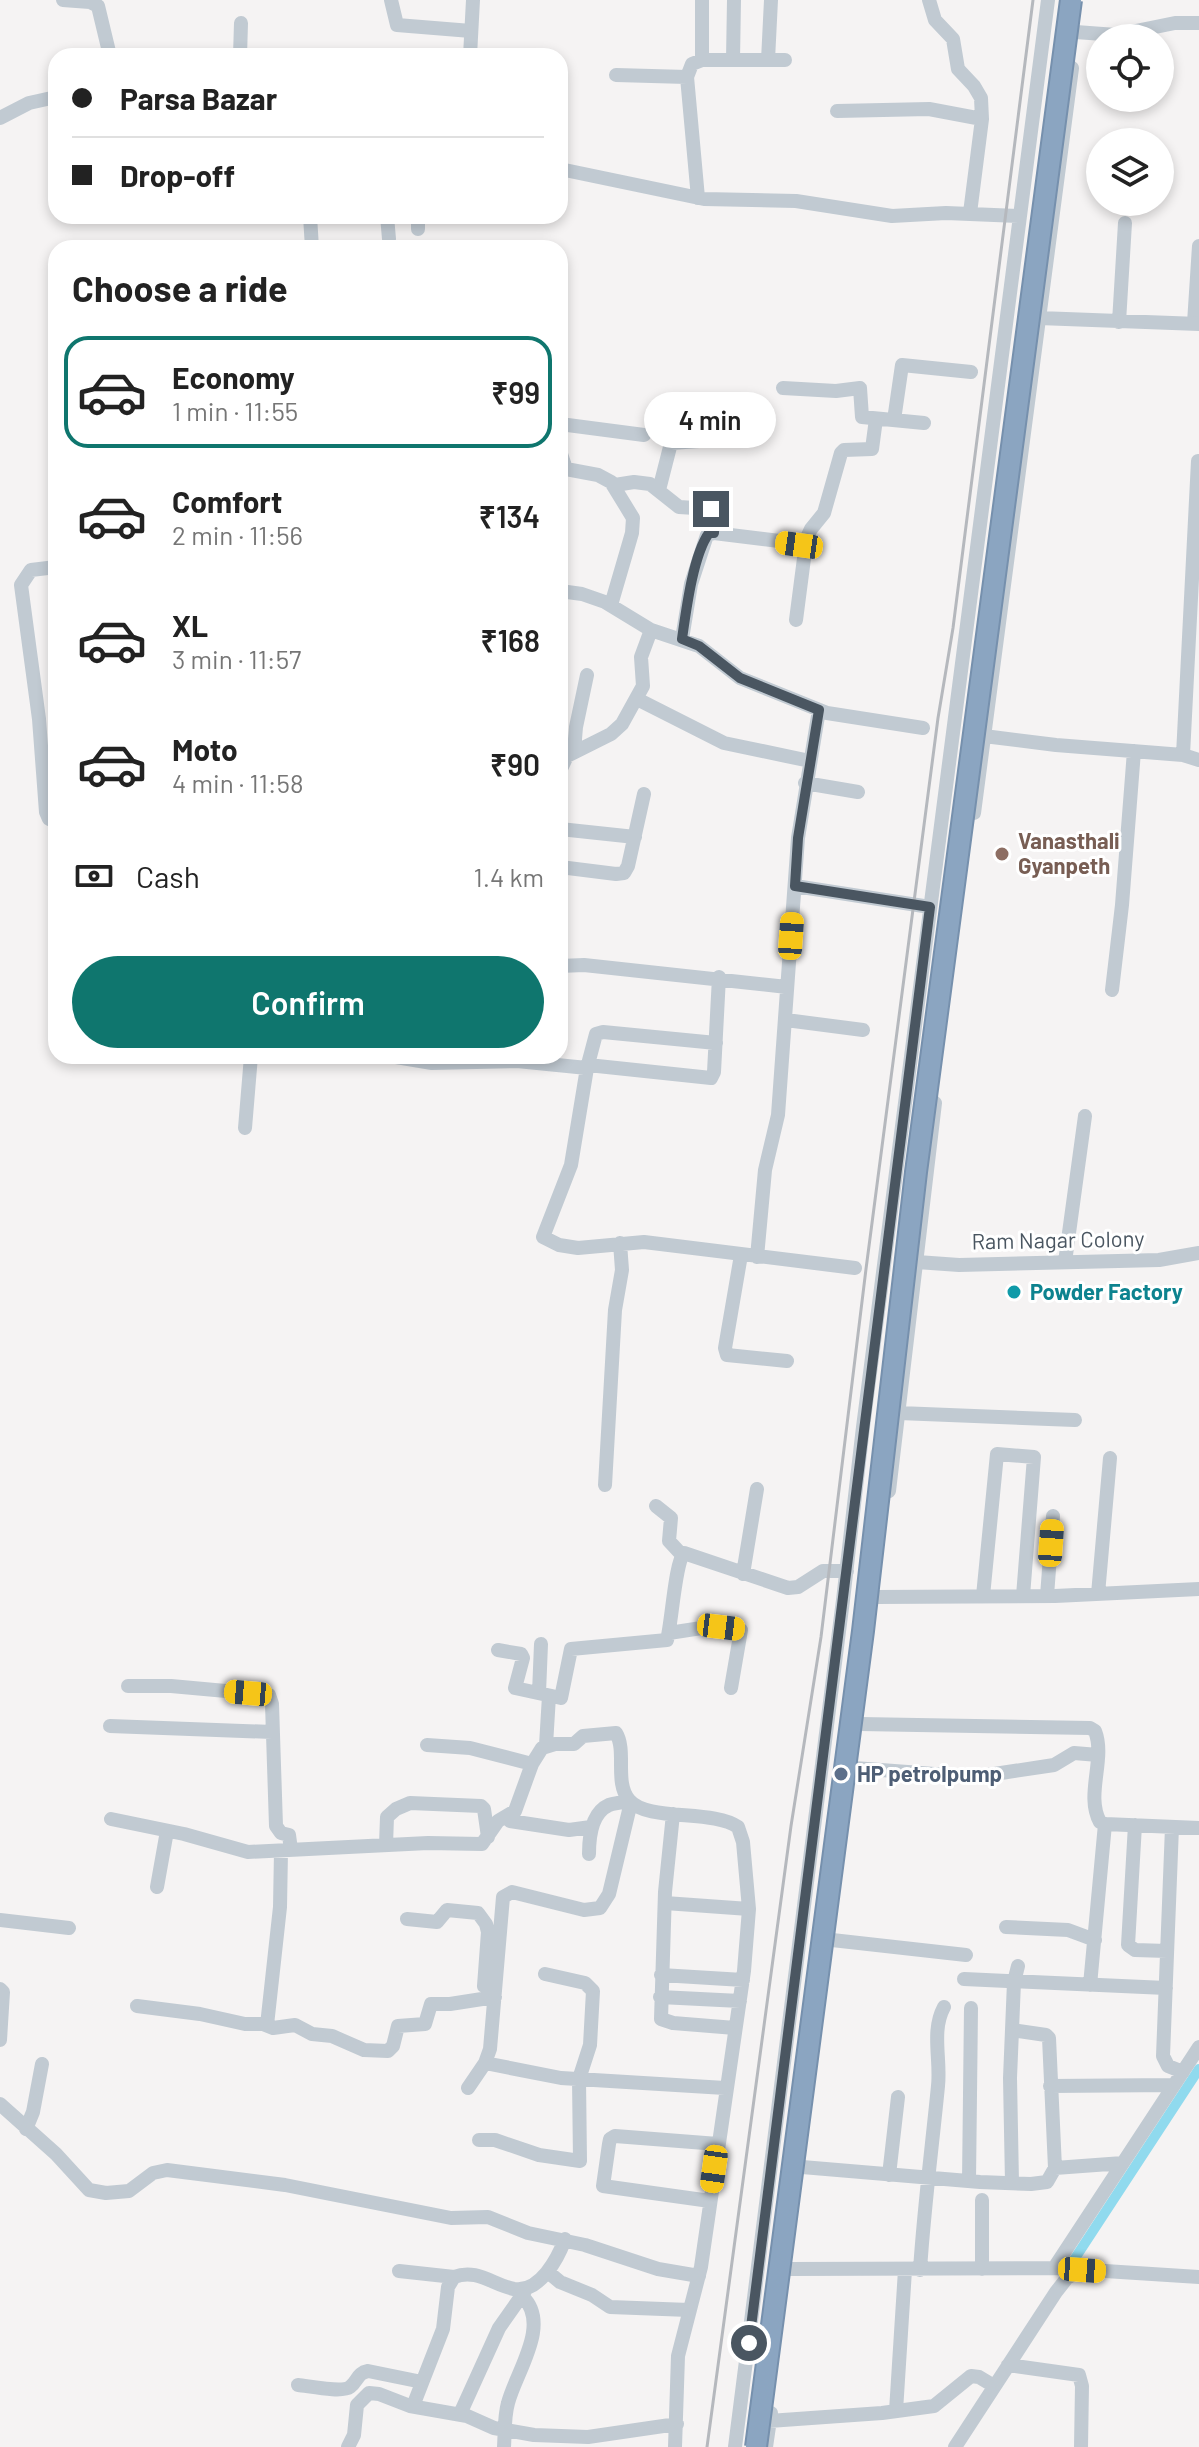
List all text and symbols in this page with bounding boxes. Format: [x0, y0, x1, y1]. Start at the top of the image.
map controls [1086, 24, 1174, 216]
button: locate [1086, 24, 1174, 112]
text: Parsa Bazar [120, 80, 277, 116]
button: layers [1086, 128, 1174, 216]
text: Drop-off [120, 157, 235, 193]
text: Choose a ride [72, 266, 288, 309]
icon: car [76, 356, 148, 428]
text: Economy [172, 359, 295, 395]
text: ₹99 [491, 374, 540, 410]
callout: 4 min [645, 393, 777, 449]
text: 1 min · 11:55 [172, 395, 298, 426]
text: 4 min [679, 404, 741, 435]
icon: car [76, 480, 148, 552]
text: Comfort [172, 483, 282, 519]
route end [693, 491, 729, 527]
text: ₹134 [479, 498, 540, 534]
text: 2 min · 11:56 [172, 519, 303, 550]
car [774, 530, 824, 560]
icon: car [76, 604, 148, 676]
text: XL [172, 607, 208, 643]
text: ₹168 [480, 622, 540, 658]
text: 3 min · 11:57 [172, 643, 301, 674]
icon: car [76, 728, 148, 800]
text: Moto [172, 731, 238, 767]
text: ₹90 [490, 746, 540, 782]
text: 4 min · 11:58 [172, 767, 304, 798]
place label: Vanasthali Gyanpeth [1018, 827, 1120, 878]
marker: Vanasthali Gyanpeth [993, 845, 1011, 863]
icon: cash [72, 854, 116, 898]
text: Cash [136, 858, 200, 894]
text: 1.4 km [474, 861, 544, 892]
car [777, 911, 805, 961]
button: Confirm [72, 956, 544, 1048]
street label: Ram Nagar Colony [971, 1224, 1145, 1254]
place label: Powder Factory [1030, 1278, 1183, 1304]
marker: Powder Factory [1005, 1283, 1023, 1301]
car [1037, 1518, 1065, 1568]
car [696, 1612, 746, 1642]
car [223, 1679, 273, 1707]
place label: HP petrolpump [857, 1760, 1002, 1786]
marker: HP petrolpump [832, 1765, 850, 1783]
car [699, 2144, 729, 2194]
car [1057, 2256, 1107, 2284]
route start [731, 2325, 767, 2361]

